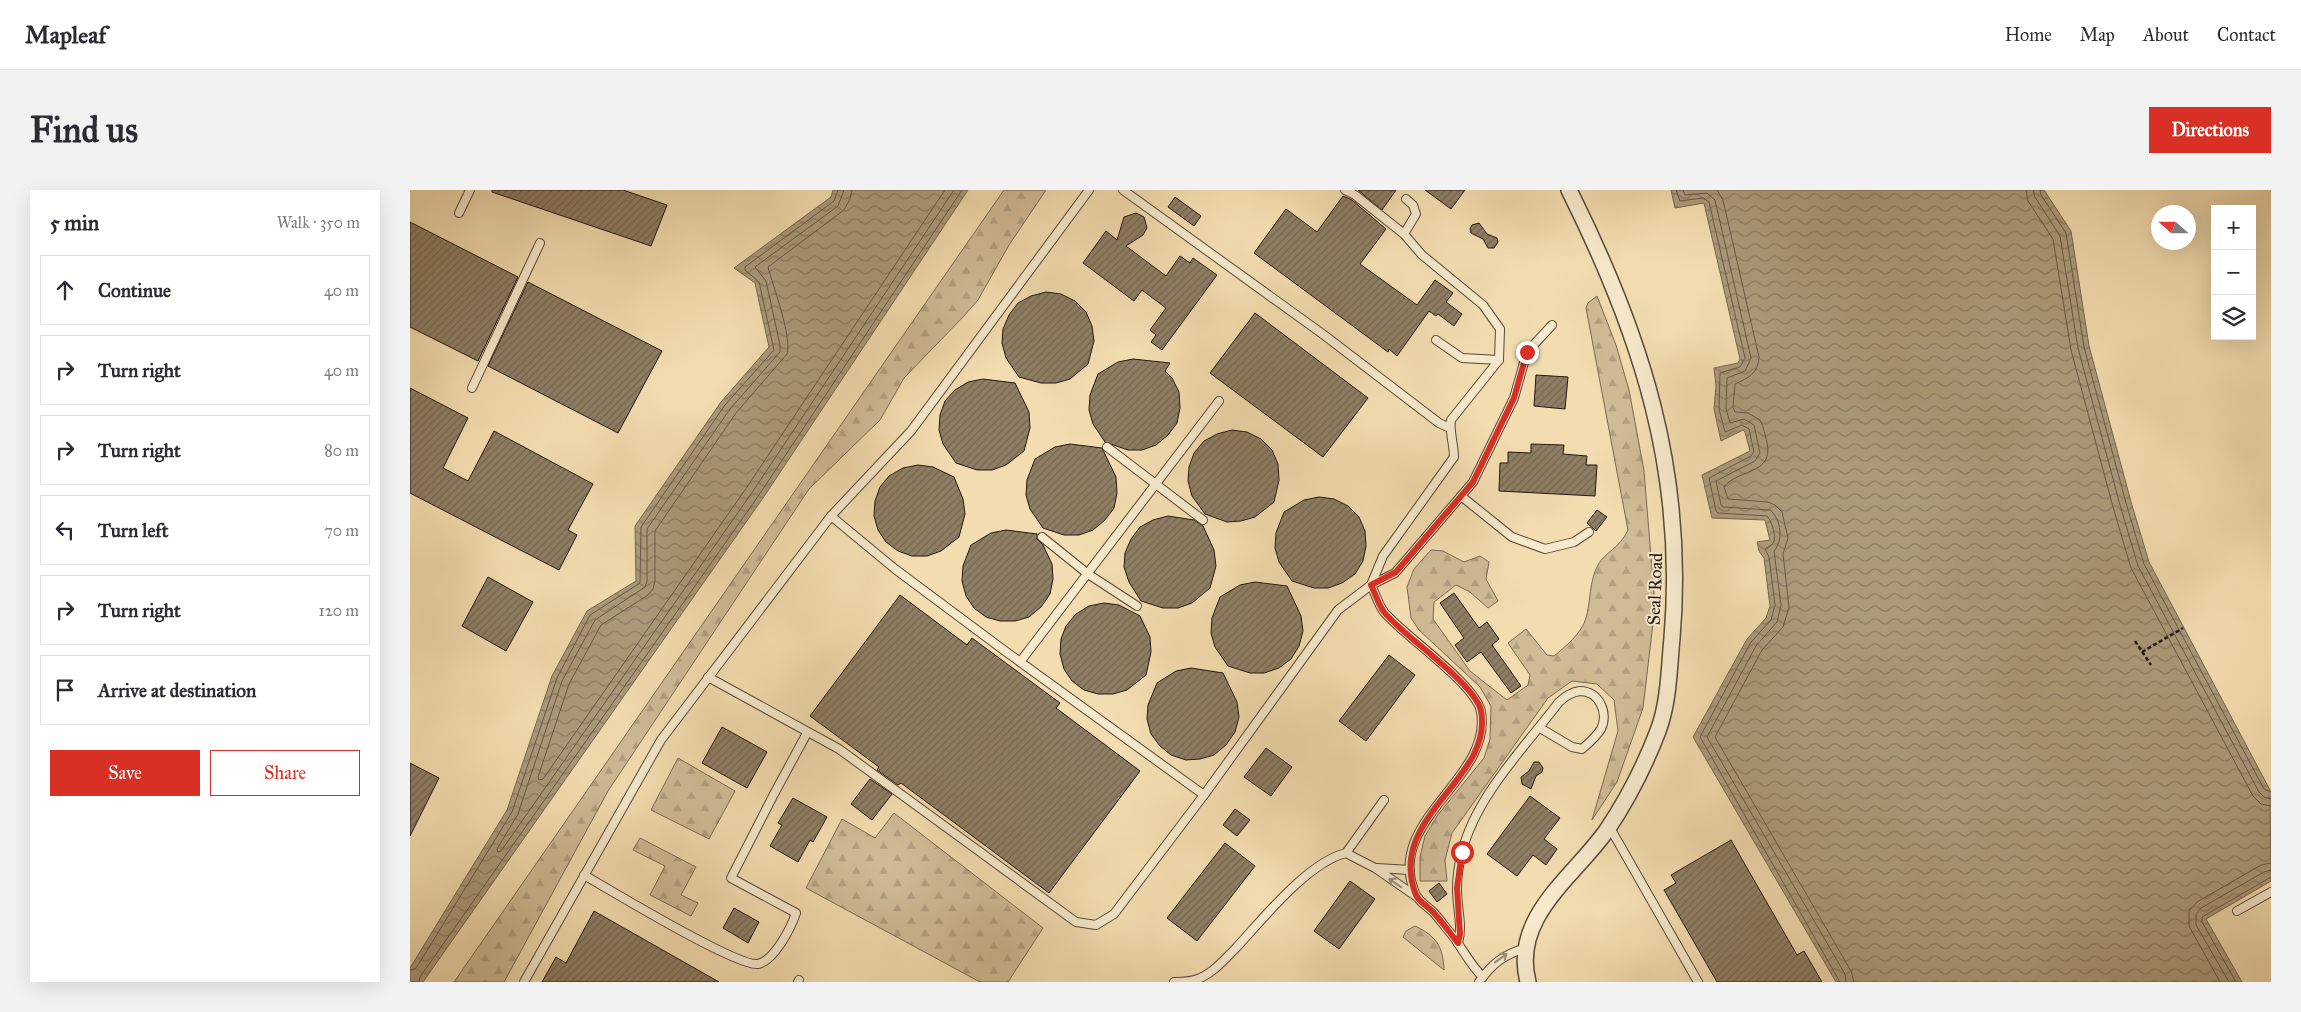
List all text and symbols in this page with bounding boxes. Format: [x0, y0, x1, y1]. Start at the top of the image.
text: Mapleaf [25, 20, 106, 50]
text: Home [2005, 24, 2052, 46]
text: Map [2080, 24, 2115, 46]
text: About [2143, 24, 2189, 46]
text: Contact [2217, 24, 2276, 46]
button: Directions [2149, 107, 2271, 153]
text: Find us [30, 109, 138, 152]
north arrow [2151, 205, 2196, 250]
map controls [2211, 205, 2256, 340]
button: + [2211, 205, 2256, 250]
text: 5 min [50, 210, 99, 236]
text: Walk · 350 m [277, 213, 360, 232]
button: − [2211, 250, 2256, 295]
icon: ahead [51, 276, 79, 304]
text: Continue [98, 279, 171, 302]
text: 40 m [324, 281, 359, 300]
button: layers [2211, 295, 2256, 340]
route end [1516, 341, 1539, 364]
icon: right [51, 356, 79, 384]
text: Turn right [98, 359, 181, 382]
text: 40 m [324, 361, 359, 380]
icon: right [51, 436, 79, 464]
text: Turn right [98, 439, 181, 462]
text: 80 m [324, 441, 359, 460]
icon: left [51, 516, 79, 544]
text: Turn left [98, 519, 168, 542]
text: 70 m [324, 521, 359, 540]
street label: Seal Road [1643, 552, 1667, 626]
icon: right [51, 596, 79, 624]
text: Turn right [98, 599, 181, 622]
text: 120 m [319, 601, 359, 620]
icon: arrive [51, 676, 79, 704]
text: Arrive at destination [98, 679, 256, 702]
button: Save [50, 750, 200, 796]
button: Share [210, 750, 360, 796]
route start [1451, 841, 1474, 864]
one-way arrow [1388, 878, 1402, 888]
one-way arrow [1494, 953, 1508, 963]

